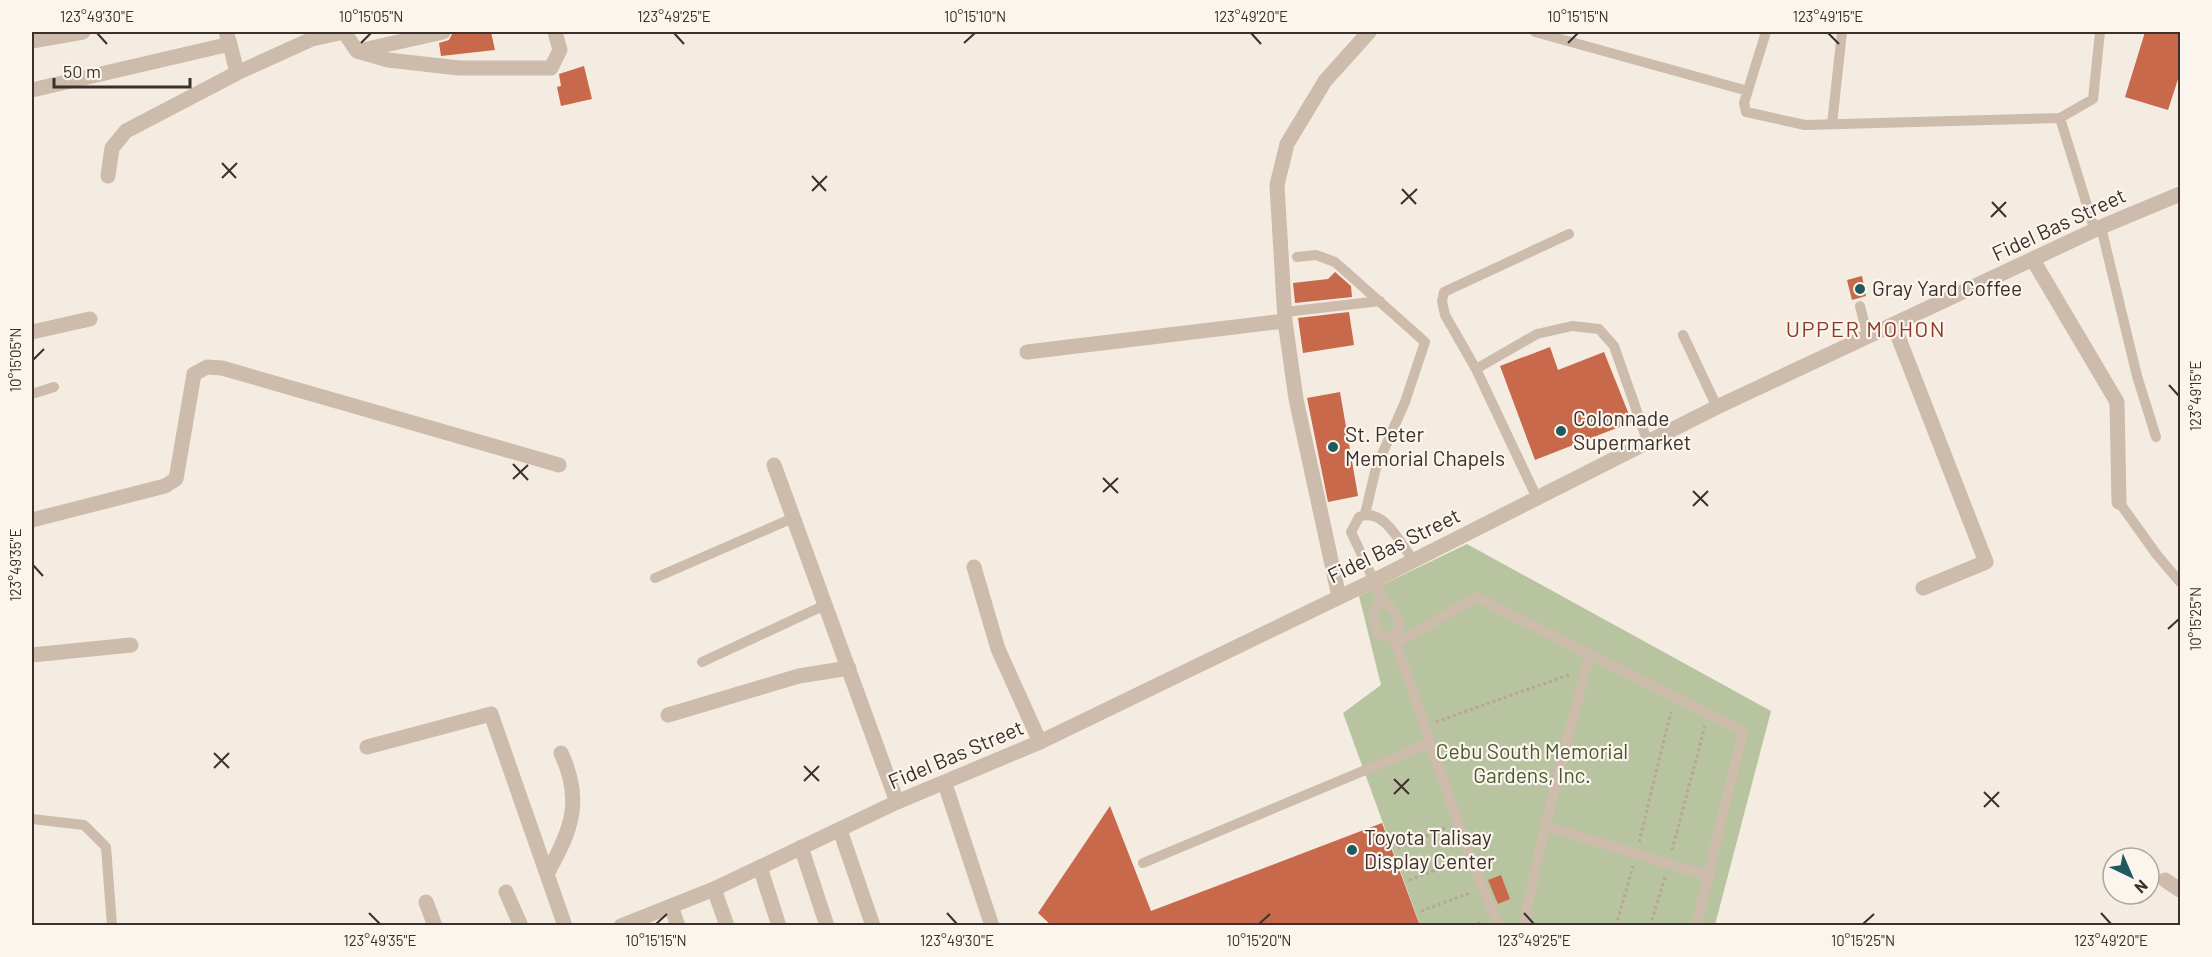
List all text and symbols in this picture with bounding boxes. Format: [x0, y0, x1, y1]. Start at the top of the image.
text: 123°49'30"E [60, 7, 134, 25]
text: 10°15'05"N [339, 7, 403, 25]
text: 123°49'25"E [637, 7, 711, 25]
text: 10°15'10"N [944, 7, 1006, 25]
text: 123°49'20"E [1214, 7, 1288, 25]
text: 10°15'15"N [1547, 7, 1609, 25]
text: 123°49'15"E [1793, 7, 1863, 25]
scale bar [54, 51, 190, 89]
text: 50 m [63, 60, 101, 82]
street label: Fidel Bas Street [1988, 182, 2129, 265]
place label: Gray Yard Coffee [1872, 275, 2022, 300]
marker: Gray Yard Coffee [1853, 282, 1867, 296]
district label: UPPER MOHON [1786, 315, 1946, 341]
text: 10°15'05"N [6, 328, 24, 392]
text: 123°49'15"E [2186, 361, 2204, 431]
place label: Colonnade Supermarket [1573, 405, 1691, 454]
place label: St. Peter Memorial Chapels [1345, 421, 1505, 470]
marker: Colonnade Supermarket [1554, 424, 1568, 438]
marker: St. Peter Memorial Chapels [1326, 440, 1340, 454]
street label: Fidel Bas Street [1323, 502, 1464, 588]
text: 123°49'35"E [6, 528, 24, 602]
text: 10°15'25"N [2186, 587, 2204, 651]
street label: Fidel Bas Street [884, 714, 1027, 793]
park label: Cebu South Memorial Gardens, Inc. [1436, 738, 1628, 787]
place label: Toyota Talisay Display Center [1364, 824, 1495, 873]
marker: Toyota Talisay Display Center [1345, 843, 1359, 857]
north arrow [2101, 846, 2161, 906]
text: N [2131, 877, 2152, 898]
text: 123°49'35"E [343, 931, 417, 949]
text: 10°15'15"N [625, 931, 687, 949]
text: 123°49'30"E [920, 931, 994, 949]
text: 10°15'20"N [1227, 931, 1291, 949]
text: 123°49'25"E [1497, 931, 1571, 949]
text: 10°15'25"N [1831, 931, 1895, 949]
text: 123°49'20"E [2074, 931, 2148, 949]

